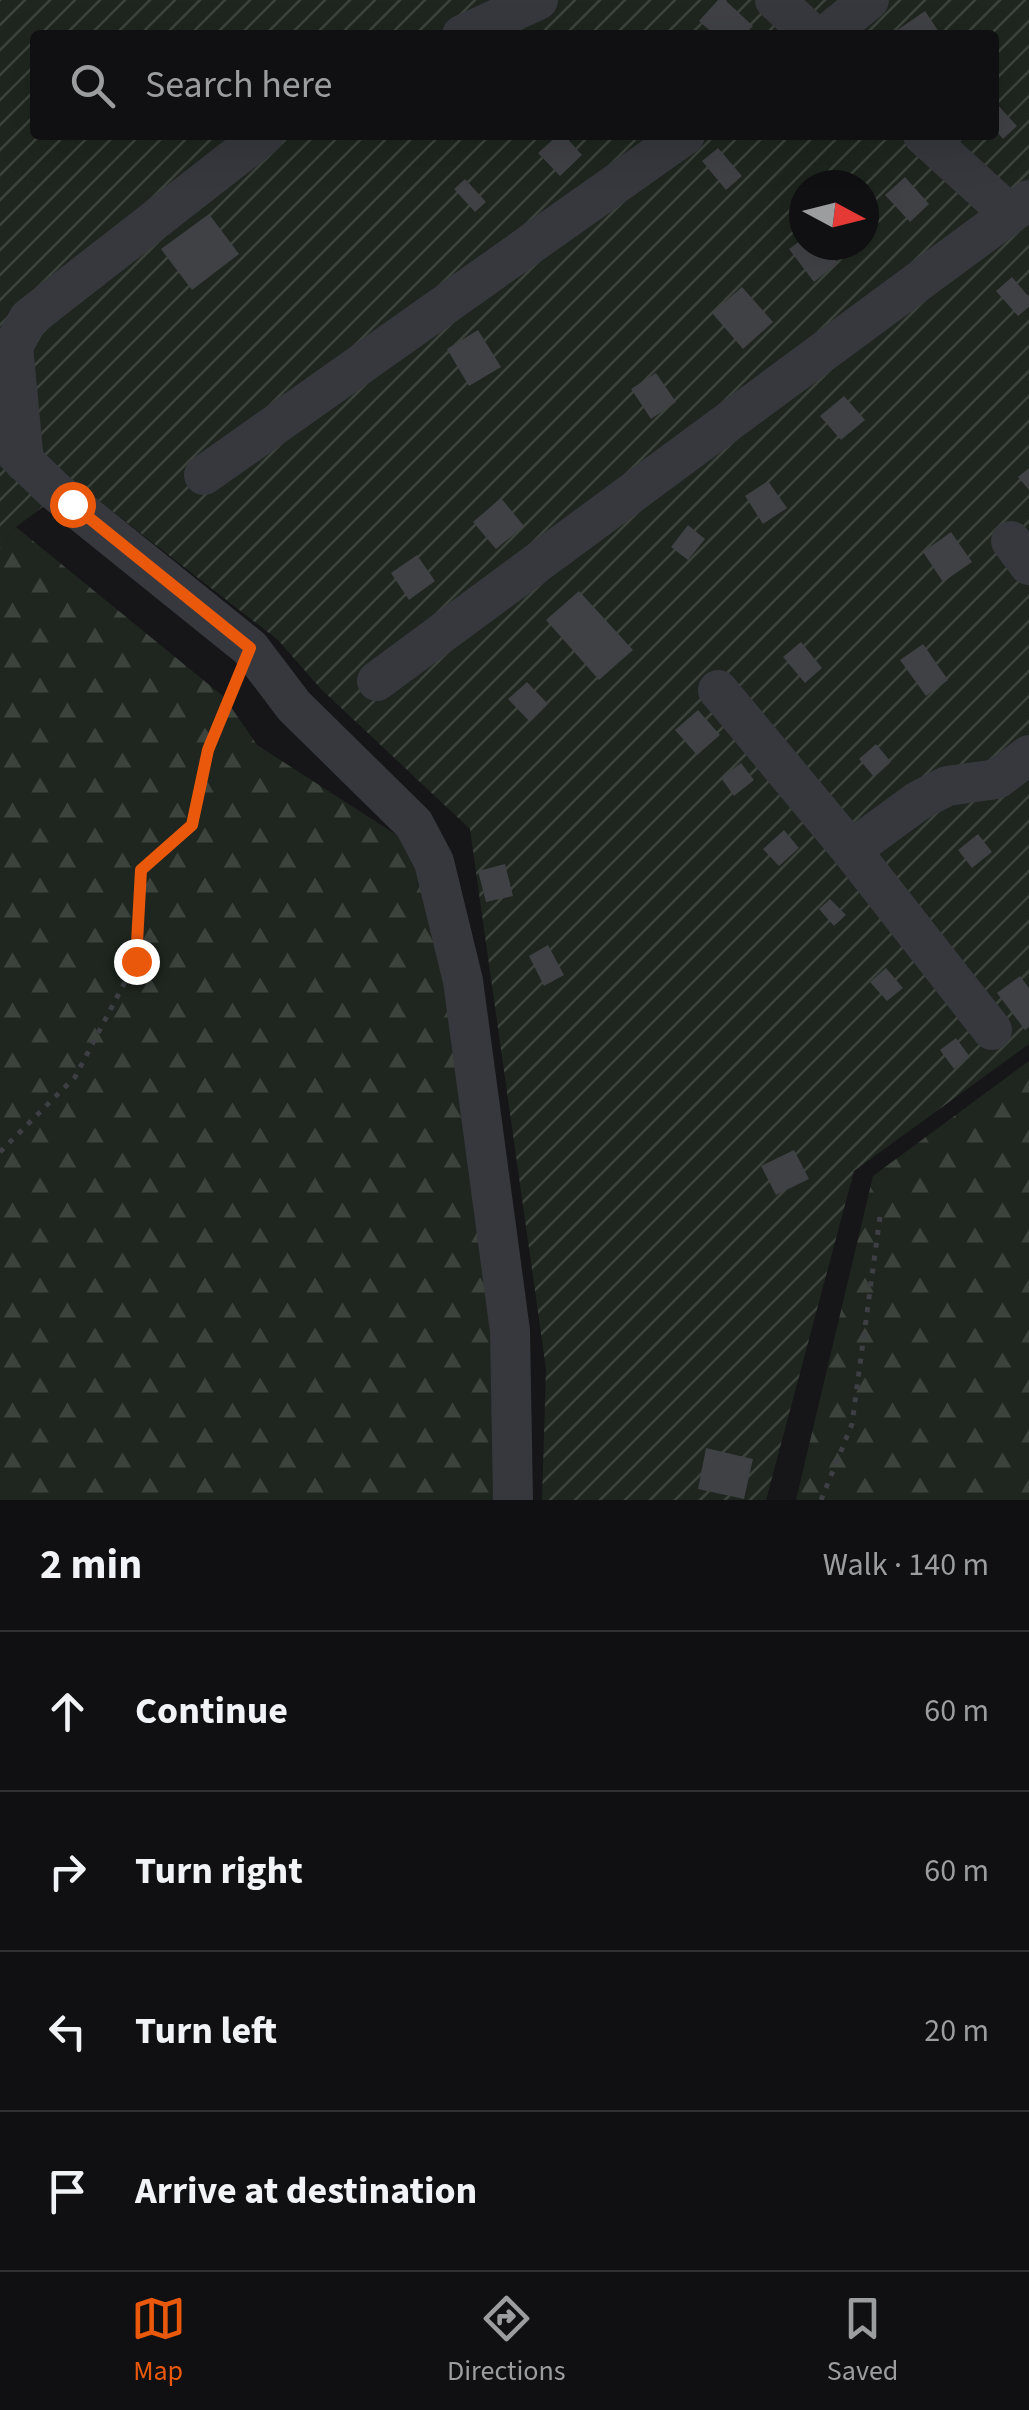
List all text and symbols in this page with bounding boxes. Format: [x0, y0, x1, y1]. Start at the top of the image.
search box [30, 30, 999, 140]
icon: search [65, 58, 120, 113]
text: Search here [145, 58, 332, 112]
north arrow [789, 170, 879, 260]
route start [50, 482, 96, 528]
route end [114, 939, 160, 985]
text: 2 min [40, 1535, 142, 1595]
text: Walk · 140 m [823, 1542, 989, 1588]
icon: ahead [40, 1684, 95, 1739]
text: Continue [135, 1684, 288, 1738]
text: 60 m [924, 1688, 989, 1734]
icon: right [40, 1844, 95, 1899]
text: Turn right [135, 1844, 303, 1898]
text: 60 m [924, 1848, 989, 1894]
icon: left [40, 2004, 95, 2059]
text: Turn left [135, 2004, 277, 2058]
text: 20 m [924, 2008, 989, 2054]
icon: arrive [40, 2164, 95, 2219]
text: Arrive at destination [135, 2164, 477, 2218]
tab: Map [131, 2291, 186, 2391]
tab: Directions [447, 2291, 566, 2391]
tab: Saved [827, 2291, 898, 2391]

